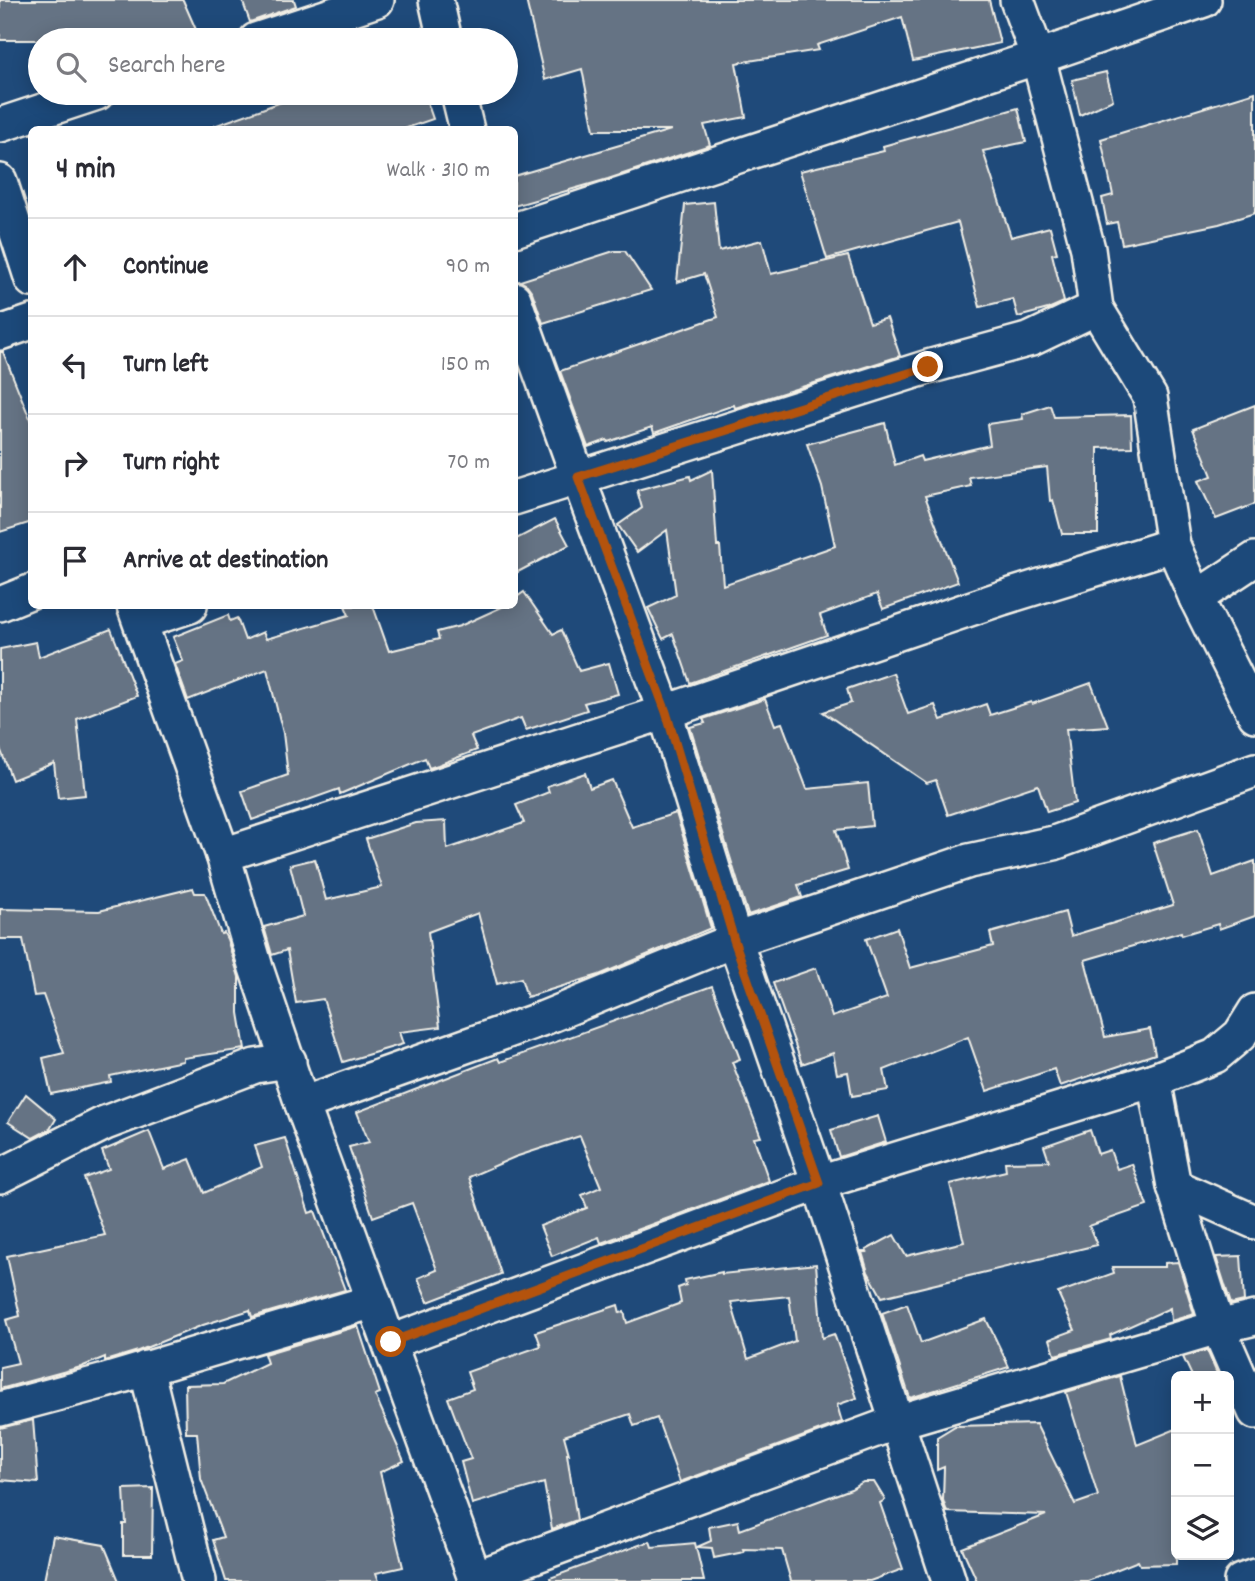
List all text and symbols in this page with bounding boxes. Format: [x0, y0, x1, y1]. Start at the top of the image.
search box [28, 28, 518, 105]
icon: search [52, 48, 90, 86]
text: Search here [108, 48, 226, 85]
text: 4 min [56, 150, 115, 193]
text: Walk · 310 m [386, 155, 490, 188]
icon: ahead [56, 248, 94, 286]
text: Continue [123, 249, 208, 286]
text: 90 m [446, 251, 490, 284]
icon: left [56, 346, 94, 384]
text: Turn left [123, 347, 209, 384]
text: 150 m [441, 349, 490, 382]
route end [912, 351, 943, 382]
icon: right [56, 444, 94, 482]
text: Turn right [123, 445, 220, 482]
text: 70 m [448, 447, 490, 480]
icon: arrive [56, 542, 94, 580]
text: Arrive at destination [123, 543, 328, 580]
route start [375, 1326, 406, 1357]
map controls [1171, 1371, 1234, 1560]
button: + [1171, 1371, 1234, 1434]
button: − [1171, 1434, 1234, 1497]
button: layers [1171, 1497, 1234, 1560]

